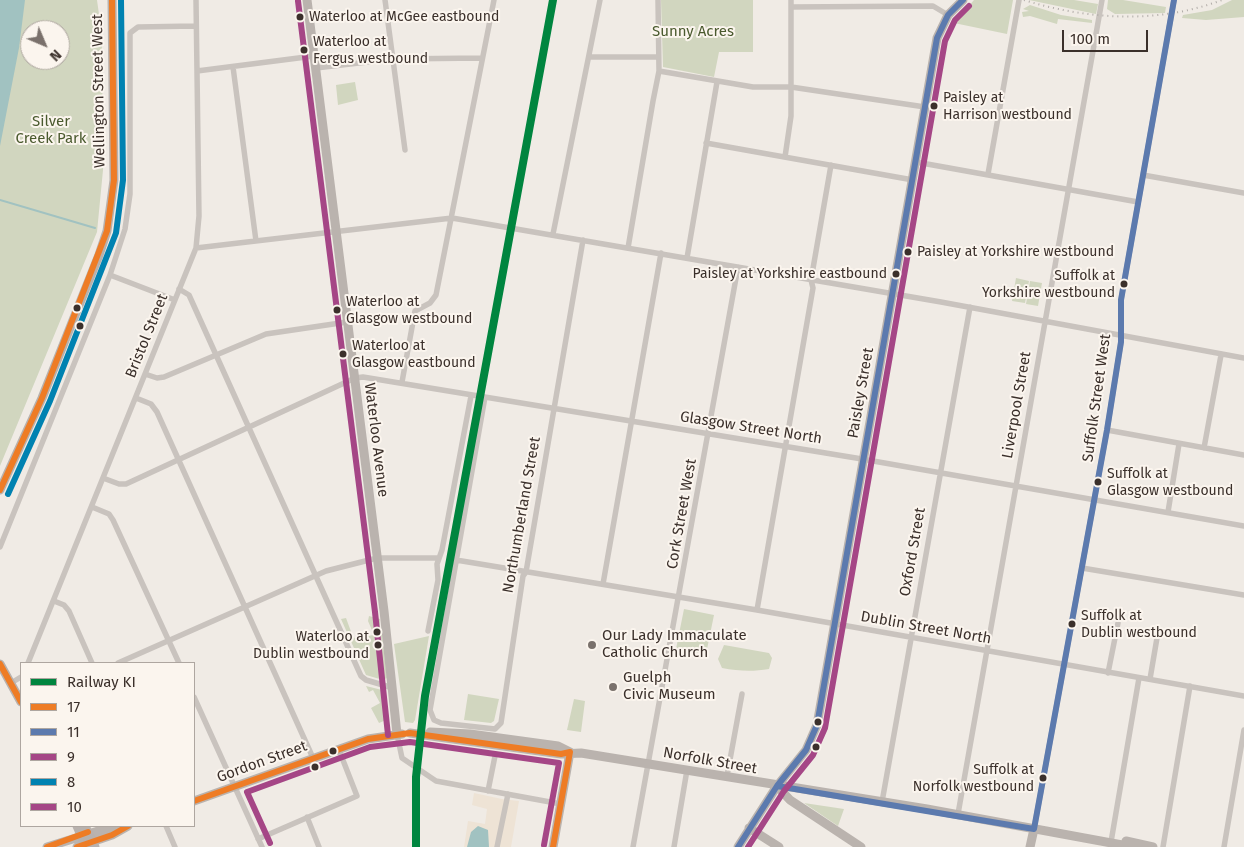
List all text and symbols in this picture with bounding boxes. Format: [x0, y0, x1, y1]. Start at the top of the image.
place label: Waterloo at McGee eastbound [309, 9, 499, 25]
marker: Waterloo at McGee eastbound [295, 12, 305, 22]
street label: Wellington Street West [89, 14, 109, 168]
north arrow [20, 20, 70, 70]
scale bar [1064, 20, 1150, 52]
park label: Sunny Acres [652, 23, 734, 41]
text: 100 m [1070, 30, 1110, 48]
place label: Waterloo at Fergus westbound [313, 34, 428, 66]
marker: Waterloo at Fergus westbound [299, 45, 309, 55]
text: N [46, 46, 65, 65]
place label: Paisley at Harrison westbound [943, 90, 1072, 122]
marker: Paisley at Harrison westbound [929, 101, 939, 111]
park label: Silver Creek Park [15, 113, 87, 148]
place label: Paisley at Yorkshire westbound [917, 244, 1114, 260]
marker: Paisley at Yorkshire westbound [903, 247, 913, 257]
place label: Paisley at Yorkshire eastbound [693, 266, 887, 282]
place label: Suffolk at Yorkshire westbound [982, 268, 1115, 300]
marker: Paisley at Yorkshire eastbound [891, 269, 901, 279]
marker: Suffolk at Yorkshire westbound [1119, 279, 1129, 289]
street label: Bristol Street [122, 291, 172, 381]
place label: Waterloo at Glasgow westbound [346, 294, 472, 326]
unlabelled marker [72, 303, 82, 313]
marker: Waterloo at Glasgow westbound [332, 305, 342, 315]
unlabelled marker [75, 321, 85, 331]
street label: Suffolk Street West [1079, 333, 1115, 463]
place label: Waterloo at Glasgow eastbound [352, 338, 476, 371]
street label: Paisley Street [844, 346, 878, 440]
marker: Waterloo at Glasgow eastbound [338, 349, 348, 359]
street label: Liverpool Street [999, 350, 1035, 460]
street label: Waterloo Avenue [360, 382, 392, 498]
street label: Glasgow Street North [679, 408, 823, 448]
street label: Northumberland Street [499, 435, 545, 595]
street label: Cork Street West [663, 457, 701, 571]
place label: Suffolk at Glasgow westbound [1107, 466, 1233, 498]
marker: Suffolk at Glasgow westbound [1093, 477, 1103, 487]
street label: Oxford Street [896, 506, 930, 598]
street label: Dublin Street North [859, 608, 993, 648]
place label: Suffolk at Dublin westbound [1081, 608, 1197, 640]
marker: Suffolk at Dublin westbound [1067, 619, 1077, 629]
unlabelled marker [372, 627, 382, 637]
place label: Our Lady Immaculate Catholic Church [602, 627, 747, 662]
place label: Waterloo at Dublin westbound [253, 629, 369, 662]
marker: Our Lady Immaculate Catholic Church [586, 639, 598, 651]
marker: Waterloo at Dublin westbound [373, 640, 383, 650]
legend [20, 662, 195, 827]
place label: Guelph Civic Museum [623, 669, 716, 704]
text: Railway KI [67, 673, 136, 691]
marker: Guelph Civic Museum [607, 681, 619, 693]
text: 17 [67, 698, 80, 716]
unlabelled marker [813, 717, 823, 727]
text: 11 [67, 723, 80, 741]
street label: Gordon Street [214, 737, 310, 787]
unlabelled marker [811, 742, 821, 752]
street label: Norfolk Street [662, 744, 758, 778]
unlabelled marker [328, 746, 338, 756]
text: 9 [67, 748, 75, 766]
unlabelled marker [310, 762, 320, 772]
place label: Suffolk at Norfolk westbound [913, 762, 1034, 794]
text: 8 [67, 773, 75, 791]
marker: Suffolk at Norfolk westbound [1038, 773, 1048, 783]
text: 10 [67, 798, 82, 816]

